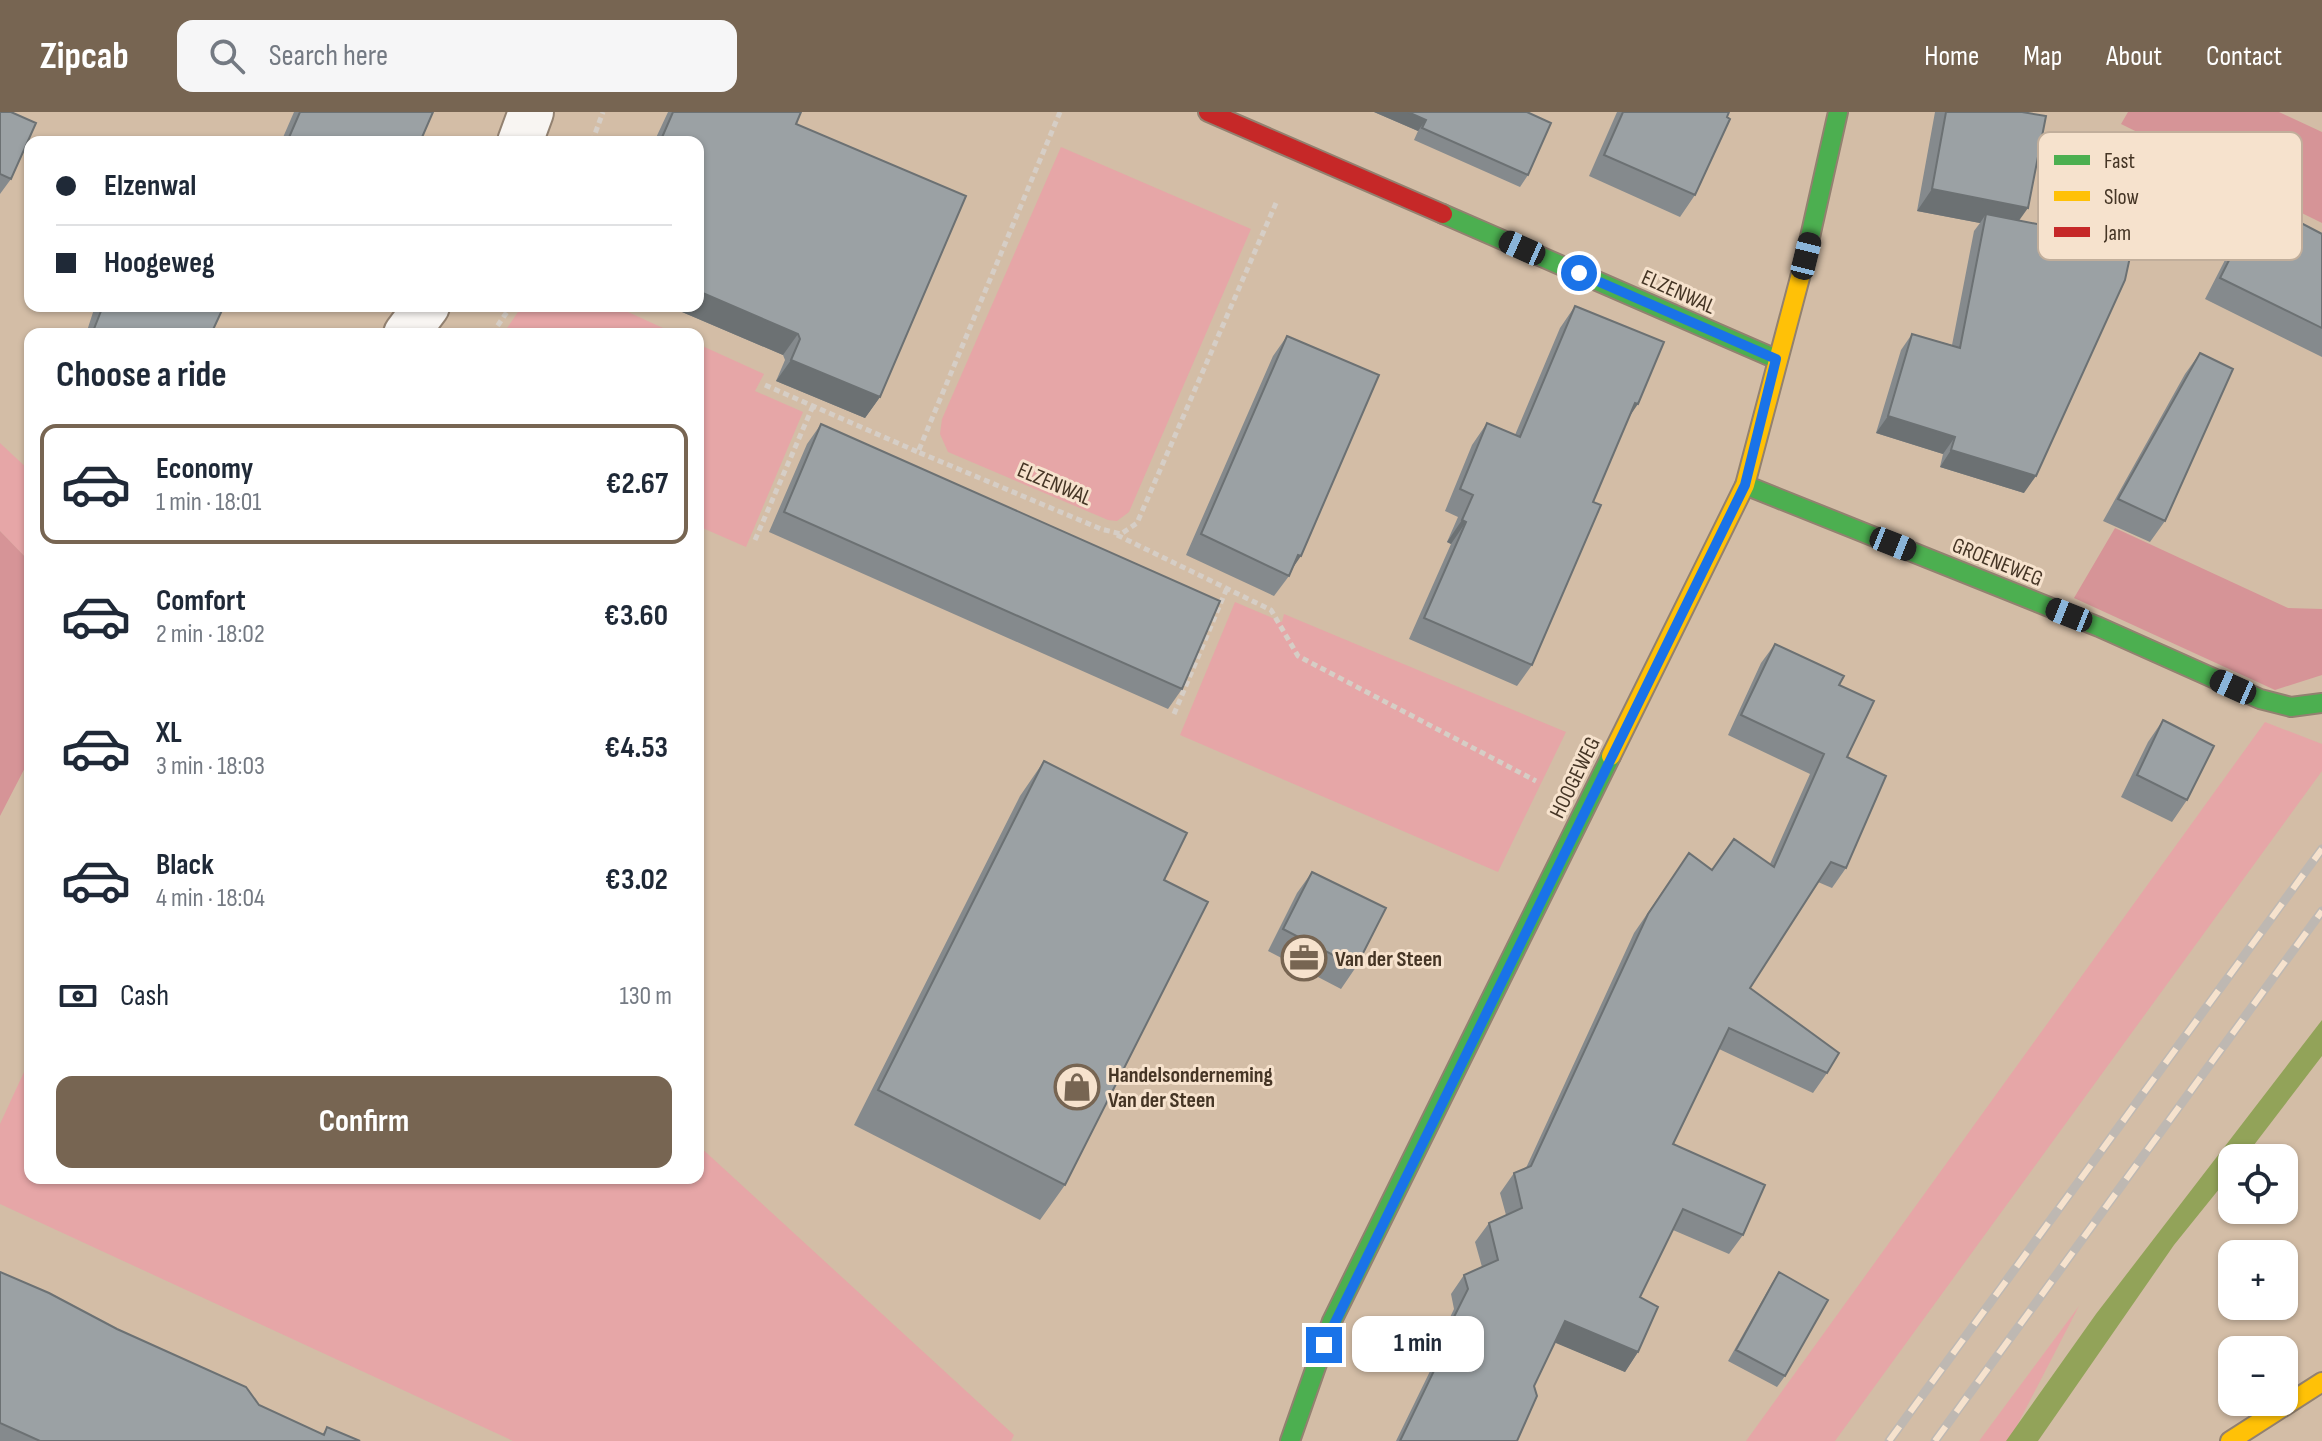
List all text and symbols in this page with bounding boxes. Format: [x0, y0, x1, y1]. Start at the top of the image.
search box [177, 20, 737, 92]
text: Zipcab [40, 34, 129, 79]
icon: search [205, 34, 249, 78]
text: Search here [269, 38, 388, 74]
text: Home [1924, 40, 1979, 73]
text: Map [2023, 40, 2062, 73]
text: About [2106, 40, 2162, 73]
text: Contact [2206, 40, 2282, 73]
legend [2038, 132, 2302, 260]
text: Fast [2104, 148, 2135, 175]
text: Elzenwal [104, 168, 196, 204]
text: Slow [2104, 184, 2139, 211]
text: Jam [2103, 220, 2131, 247]
car [1495, 227, 1549, 269]
car [1789, 230, 1823, 282]
text: Hoogeweg [104, 245, 215, 281]
route start [1561, 255, 1597, 291]
street label: ELZENWAL [1637, 264, 1720, 321]
text: Choose a ride [56, 354, 227, 397]
icon: car [60, 448, 132, 520]
text: Economy [156, 451, 253, 487]
street label: ELZENWAL [1013, 457, 1096, 512]
text: €2.67 [606, 466, 668, 502]
text: 1 min · 18:01 [156, 487, 261, 518]
car [1866, 524, 1920, 564]
street label: GROENEWEG [1948, 532, 2047, 593]
icon: car [60, 580, 132, 652]
text: Comfort [156, 583, 246, 619]
car [2042, 595, 2096, 635]
text: €3.60 [604, 598, 668, 634]
text: 2 min · 18:02 [156, 619, 265, 650]
car [2206, 666, 2260, 708]
icon: car [60, 712, 132, 784]
text: XL [156, 715, 182, 751]
text: €4.53 [604, 730, 668, 766]
street label: HOOGEWEG [1544, 733, 1607, 823]
text: 3 min · 18:03 [156, 751, 265, 782]
icon: car [60, 844, 132, 916]
text: Black [156, 847, 214, 883]
text: €3.02 [605, 862, 668, 898]
text: 4 min · 18:04 [156, 883, 265, 914]
office icon: Van der Steen [1280, 934, 1328, 982]
place label: Van der Steen [1335, 946, 1442, 973]
icon: cash [56, 974, 100, 1018]
text: Cash [120, 978, 169, 1014]
text: 130 m [620, 981, 672, 1012]
place label: Handelsonderneming Van der Steen [1108, 1062, 1273, 1114]
shop icon: Handelsonderneming Van der Steen [1053, 1063, 1101, 1111]
button: Confirm [56, 1076, 672, 1168]
map controls [2218, 1144, 2298, 1416]
button: locate [2218, 1144, 2298, 1224]
button: + [2218, 1240, 2298, 1320]
callout: 1 min [1352, 1317, 1484, 1373]
route end [1306, 1327, 1342, 1363]
text: 1 min [1394, 1328, 1442, 1359]
button: − [2218, 1336, 2298, 1416]

